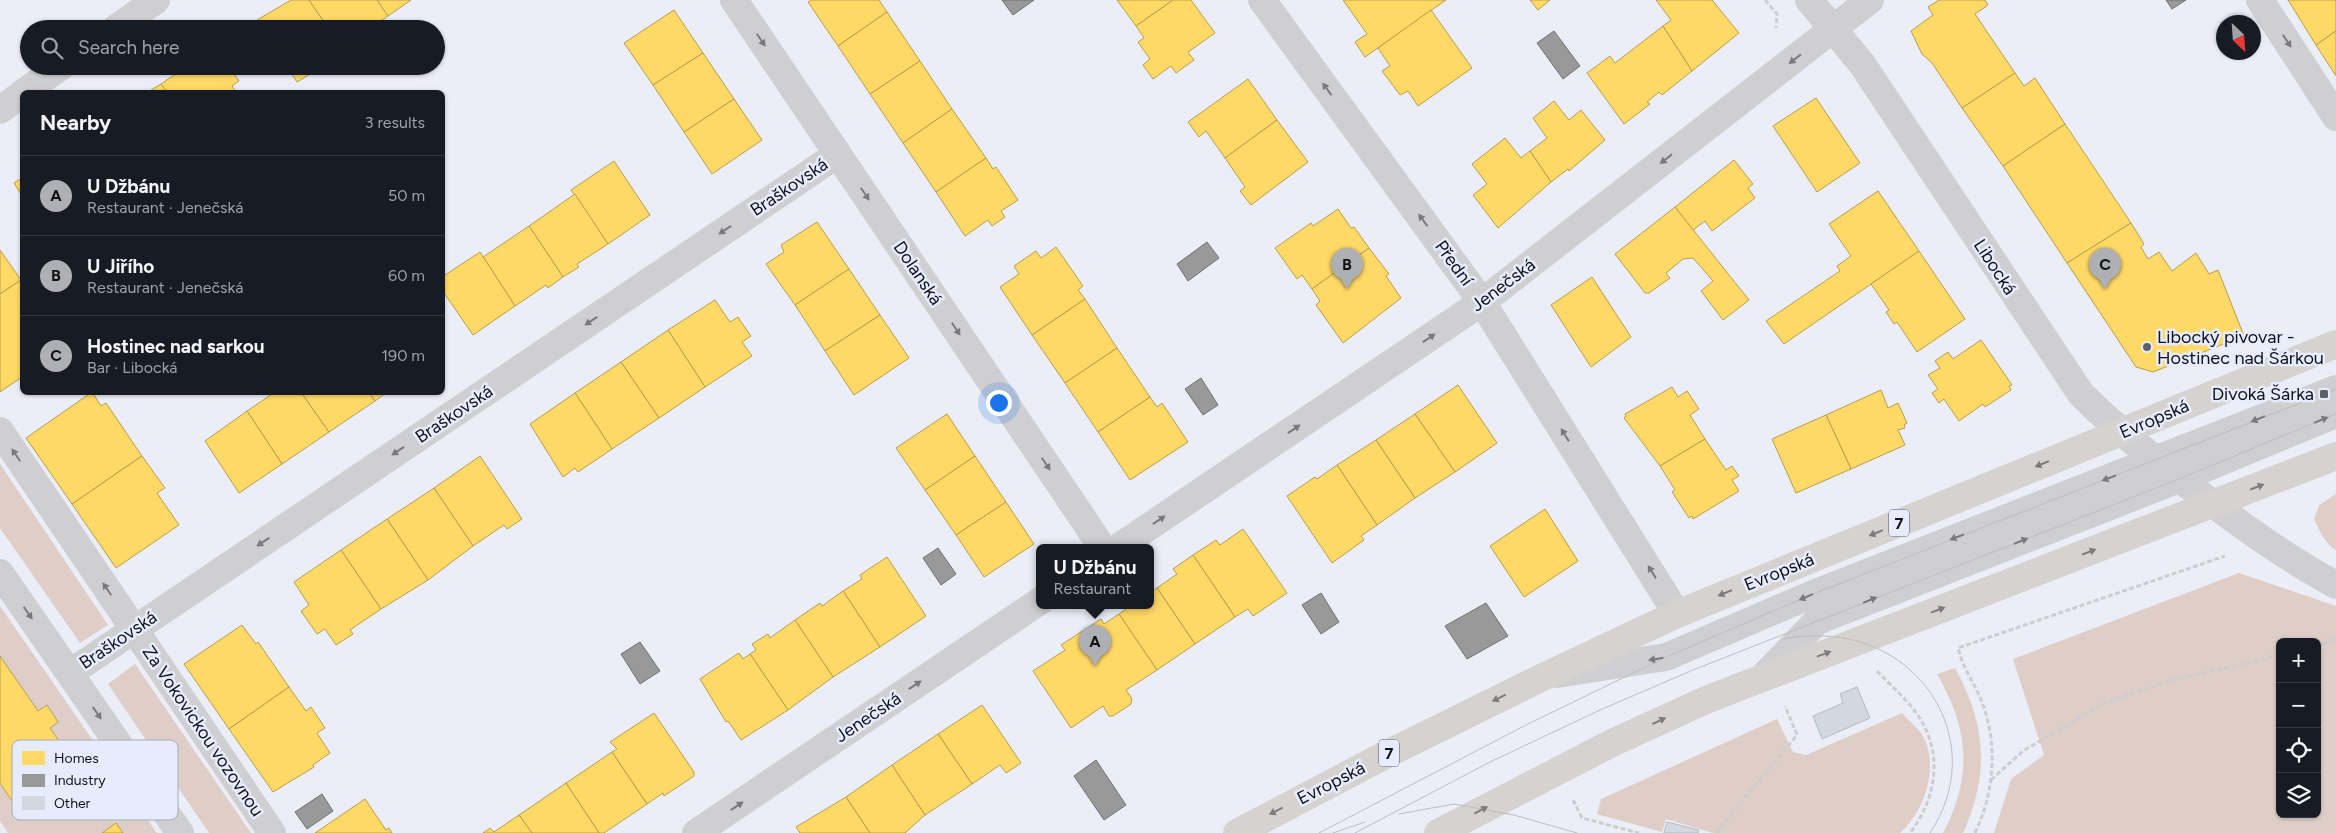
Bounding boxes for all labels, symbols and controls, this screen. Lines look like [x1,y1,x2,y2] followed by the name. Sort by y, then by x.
[2216,15,2261,60] north arrow
[20,20,445,75] search box
[38,34,66,62] icon: search
[756,34,766,47] one-way arrow
[2282,34,2292,48] one-way arrow
[78,36,180,59] text: Search here
[1789,54,1802,65] one-way arrow
[1322,82,1332,95] one-way arrow
[40,110,111,135] text: Nearby
[365,113,425,132] text: 3 results
[746,153,832,221] street label: Braškovská
[1659,154,1673,164] one-way arrow
[87,175,170,198] text: U Džbánu
[50,186,62,205] text: A
[388,186,425,205] text: 50 m
[860,188,870,201] one-way arrow
[87,198,243,217] text: Restaurant · Jenečská
[1417,214,1428,227] one-way arrow
[718,225,732,235] one-way arrow
[1969,235,2021,299] street label: Libocká
[1430,236,1478,291] street label: Přední
[889,237,947,309] street label: Dolanská
[1331,248,1363,289] pin: B
[2089,248,2121,289] pin: C
[1467,254,1539,316] street label: Jenečská
[87,255,154,278] text: U Jiřího
[51,266,61,285] text: B
[388,266,425,285] text: 60 m
[87,278,243,297] text: Restaurant · Jenečská
[584,316,597,326] one-way arrow
[951,323,961,336] one-way arrow
[2157,326,2324,369] place label: Libocký pivovar - Hostinec nad Šárkou
[1422,333,1435,343] one-way arrow
[87,335,264,358] text: Hostinec nad sarkou
[2141,341,2153,353] marker: Libocký pivovar - Hostinec nad Šárkou
[50,346,62,365] text: C
[382,346,425,365] text: 190 m
[87,358,177,377] text: Bar · Libocká
[411,380,497,448] street label: Braškovská
[2212,383,2314,405] place label: Divoká Šárka
[2318,388,2330,400] marker: Divoká Šárka
[986,390,1012,416] your location
[2116,395,2192,443] street label: Evropská
[2250,415,2265,423] one-way arrow
[2314,416,2329,424] one-way arrow
[1287,424,1301,434] one-way arrow
[1561,428,1570,441] one-way arrow
[391,446,405,456] one-way arrow
[11,448,21,461] one-way arrow
[1041,458,1051,471] one-way arrow
[2035,461,2049,469] one-way arrow
[2101,474,2116,482] one-way arrow
[2250,483,2265,491] one-way arrow
[1889,509,1909,536] road number: 7
[1152,515,1166,525] one-way arrow
[1869,529,1883,537] one-way arrow
[1950,534,1964,542] one-way arrow
[2014,536,2029,544] one-way arrow
[257,537,270,547] one-way arrow
[1036,544,1154,609] popup
[2082,547,2096,555] one-way arrow
[1741,548,1817,596] street label: Evropská
[1053,556,1137,579] text: U Džbánu
[1647,566,1656,579] one-way arrow
[1053,579,1131,598] text: Restaurant
[102,582,112,596] one-way arrow
[1718,590,1732,598] one-way arrow
[1799,593,1813,601] one-way arrow
[1863,596,1877,604] one-way arrow
[23,606,33,620] one-way arrow
[75,606,161,674] street label: Braškovská
[1930,606,1945,614] one-way arrow
[1079,625,1111,666] pin: A
[2276,638,2321,818] map controls
[2276,638,2321,683] button: +
[138,641,268,821] street label: Za Vokovickou vozovnou
[1817,650,1832,658] one-way arrow
[1648,655,1664,663] one-way arrow
[908,680,922,690] one-way arrow
[2276,683,2321,728] button: −
[831,687,905,747] street label: Jenečská
[1492,694,1506,702] one-way arrow
[92,707,102,720] one-way arrow
[1652,717,1666,725] one-way arrow
[2276,728,2321,773] button: locate
[12,740,178,820] legend
[1379,740,1399,766] road number: 7
[54,750,99,767] text: Homes
[1293,757,1369,809] street label: Evropská
[54,772,106,789] text: Industry
[2276,773,2321,818] button: layers
[54,795,91,812] text: Other
[730,801,744,811] one-way arrow
[1474,806,1488,814] one-way arrow
[1269,807,1283,815] one-way arrow

